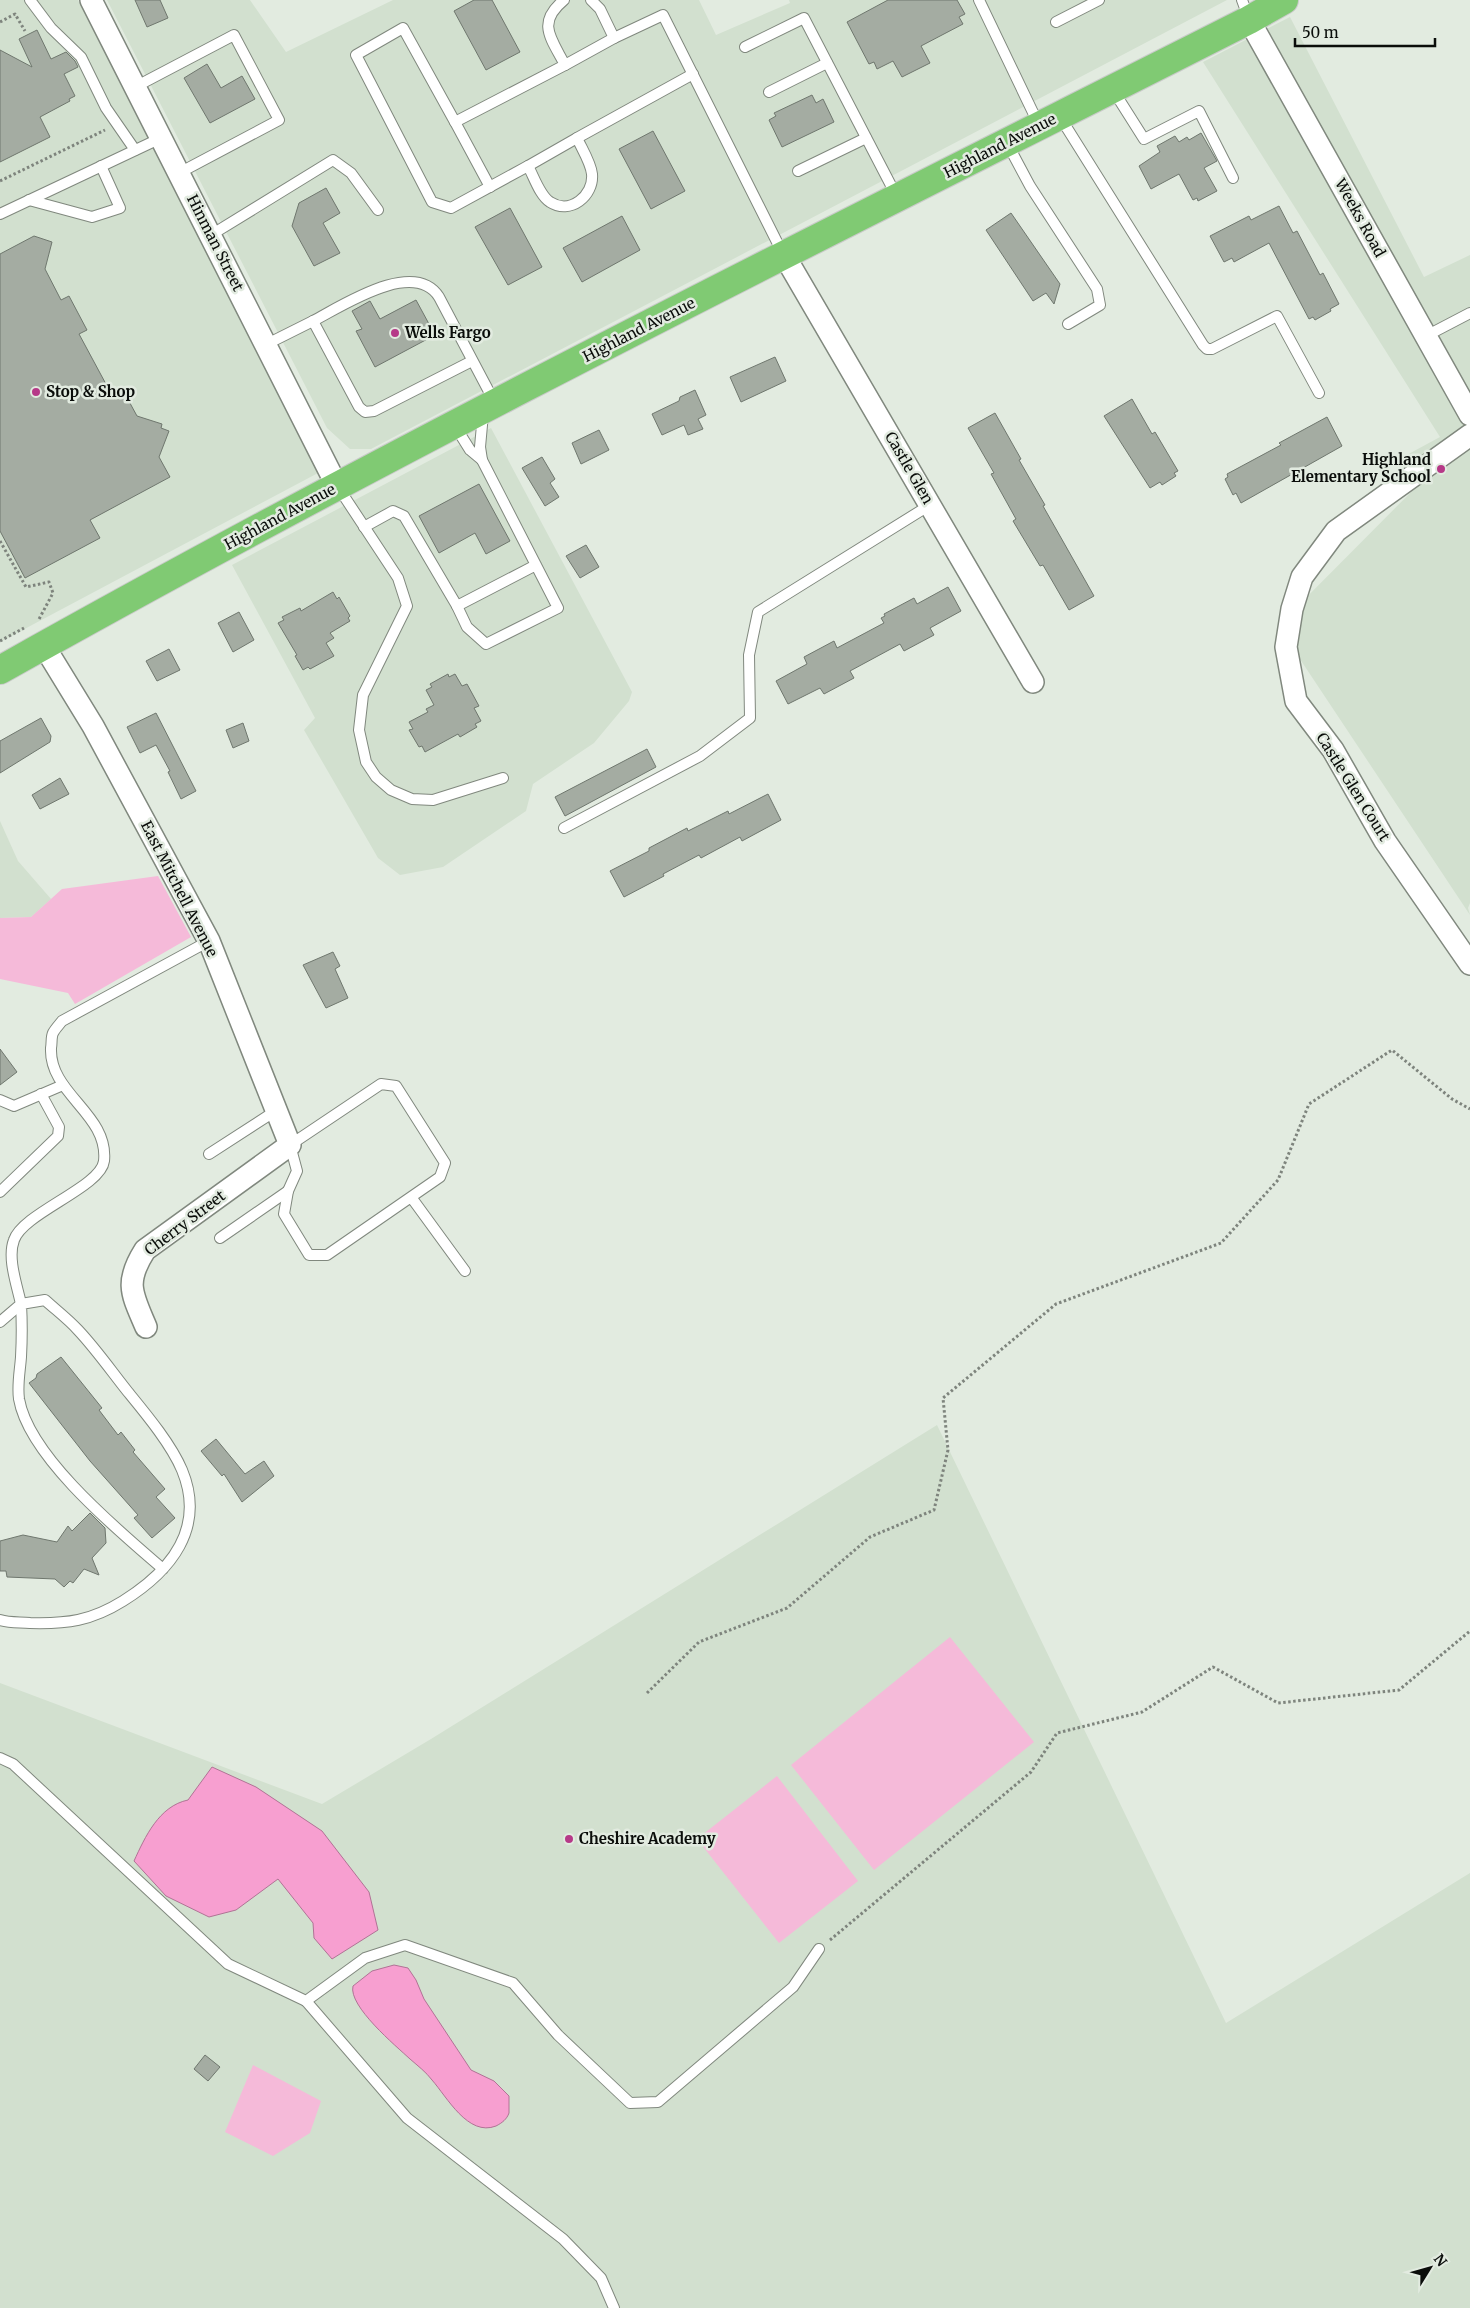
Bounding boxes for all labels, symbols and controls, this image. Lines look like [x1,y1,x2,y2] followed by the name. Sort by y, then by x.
[1295,15,1435,47] scale bar
[1302,23,1339,42] text: 50 m
[941,109,1059,182] street label: Highland Avenue
[1331,174,1390,260] street label: Weeks Road
[183,191,248,294] street label: Hinman Street
[580,293,698,366] street label: Highland Avenue
[404,323,491,342] place label: Wells Fargo
[389,327,401,339] marker: Wells Fargo
[46,382,135,401] place label: Stop & Shop
[30,386,42,398] marker: Stop & Shop
[881,428,938,507] street label: Castle Glen
[1291,450,1431,486] place label: Highland Elementary School
[1435,463,1447,475] marker: Highland Elementary School
[221,479,339,554] street label: Highland Avenue
[1312,729,1394,845] street label: Castle Glen Court
[137,817,222,960] street label: East Mitchell Avenue
[140,1186,229,1259] street label: Cherry Street
[579,1829,716,1848] place label: Cheshire Academy
[563,1833,575,1845] marker: Cheshire Academy
[1405,2243,1455,2293] north arrow
[1430,2250,1451,2270] text: N

